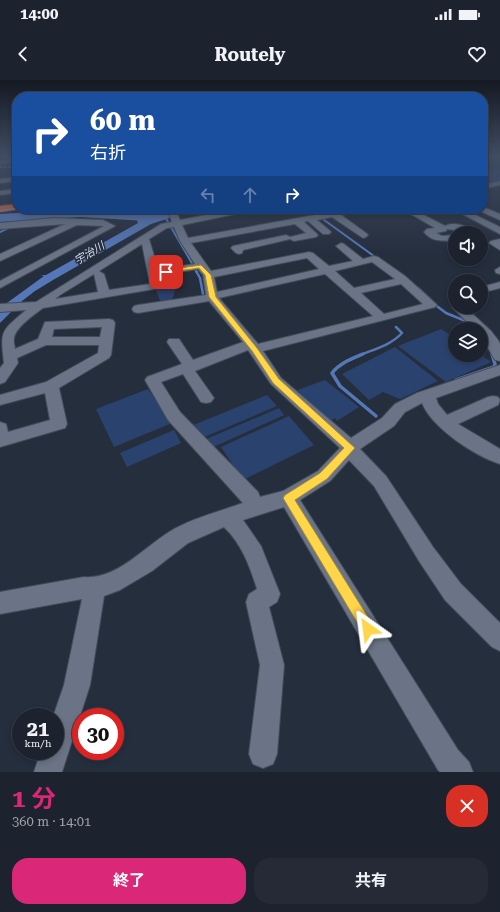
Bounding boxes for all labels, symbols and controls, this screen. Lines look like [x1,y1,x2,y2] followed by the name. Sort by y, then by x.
[20,5,58,23] text: 14:00
[12,43,34,65] icon: back
[466,43,488,65] icon: heart
[215,44,285,65] text: Routely
[90,104,155,137] text: 60 m
[24,108,76,160] icon: right
[90,142,126,163] text: 右折
[197,184,219,206] icon: left
[239,184,261,206] icon: ahead
[281,184,303,206] icon: right
[448,226,488,362] map controls
[448,226,488,266] button: sound
[72,239,108,267] water label: 宇治川
[149,255,183,289] pin
[155,261,177,283] icon: arrive
[448,274,488,314] button: search
[448,322,488,362] button: layers
[347,608,389,650] position arrow
[72,708,124,760] speed limit sign: 30
[27,717,49,741] text: 21
[25,738,51,749] text: km/h
[12,785,56,813] text: 1 分
[446,785,488,827] button: close
[12,814,91,829] text: 360 m · 14:01
[12,858,246,904] button: 終了
[254,858,488,904] button: 共有

